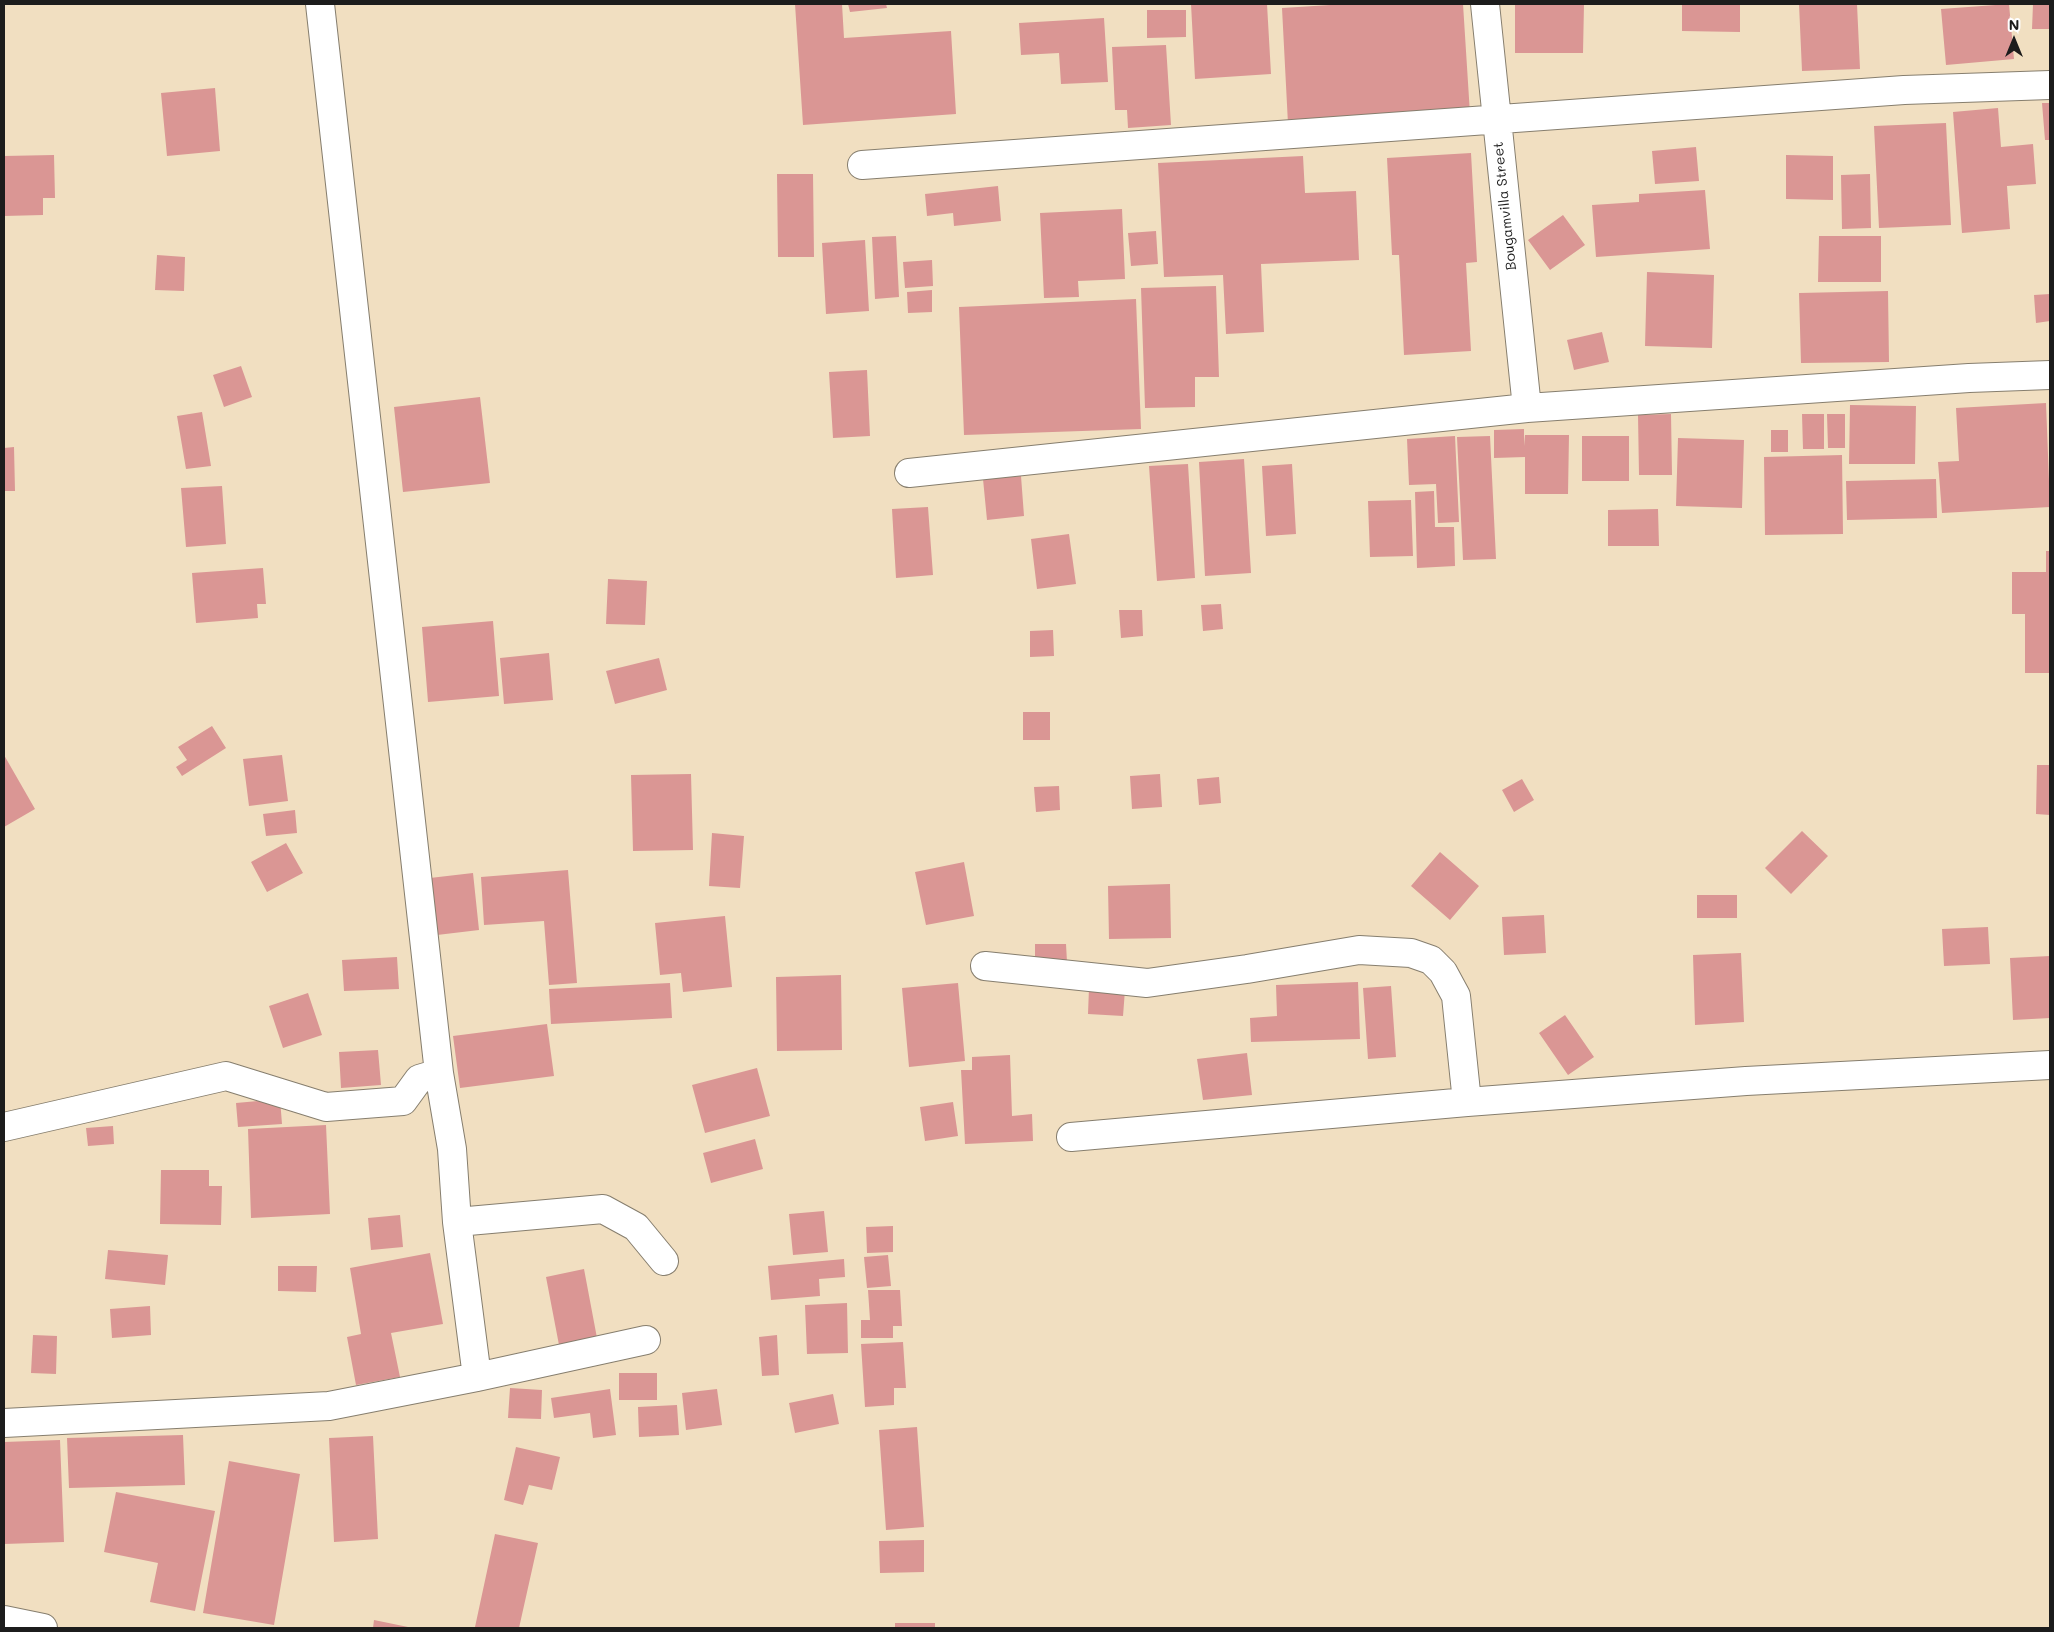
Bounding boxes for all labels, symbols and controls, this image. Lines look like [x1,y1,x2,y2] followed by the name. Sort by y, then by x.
[1989,15,2039,65] north arrow
[2009,15,2019,34] text: N
[1490,141,1520,271] street label: Bougamvilla Street

